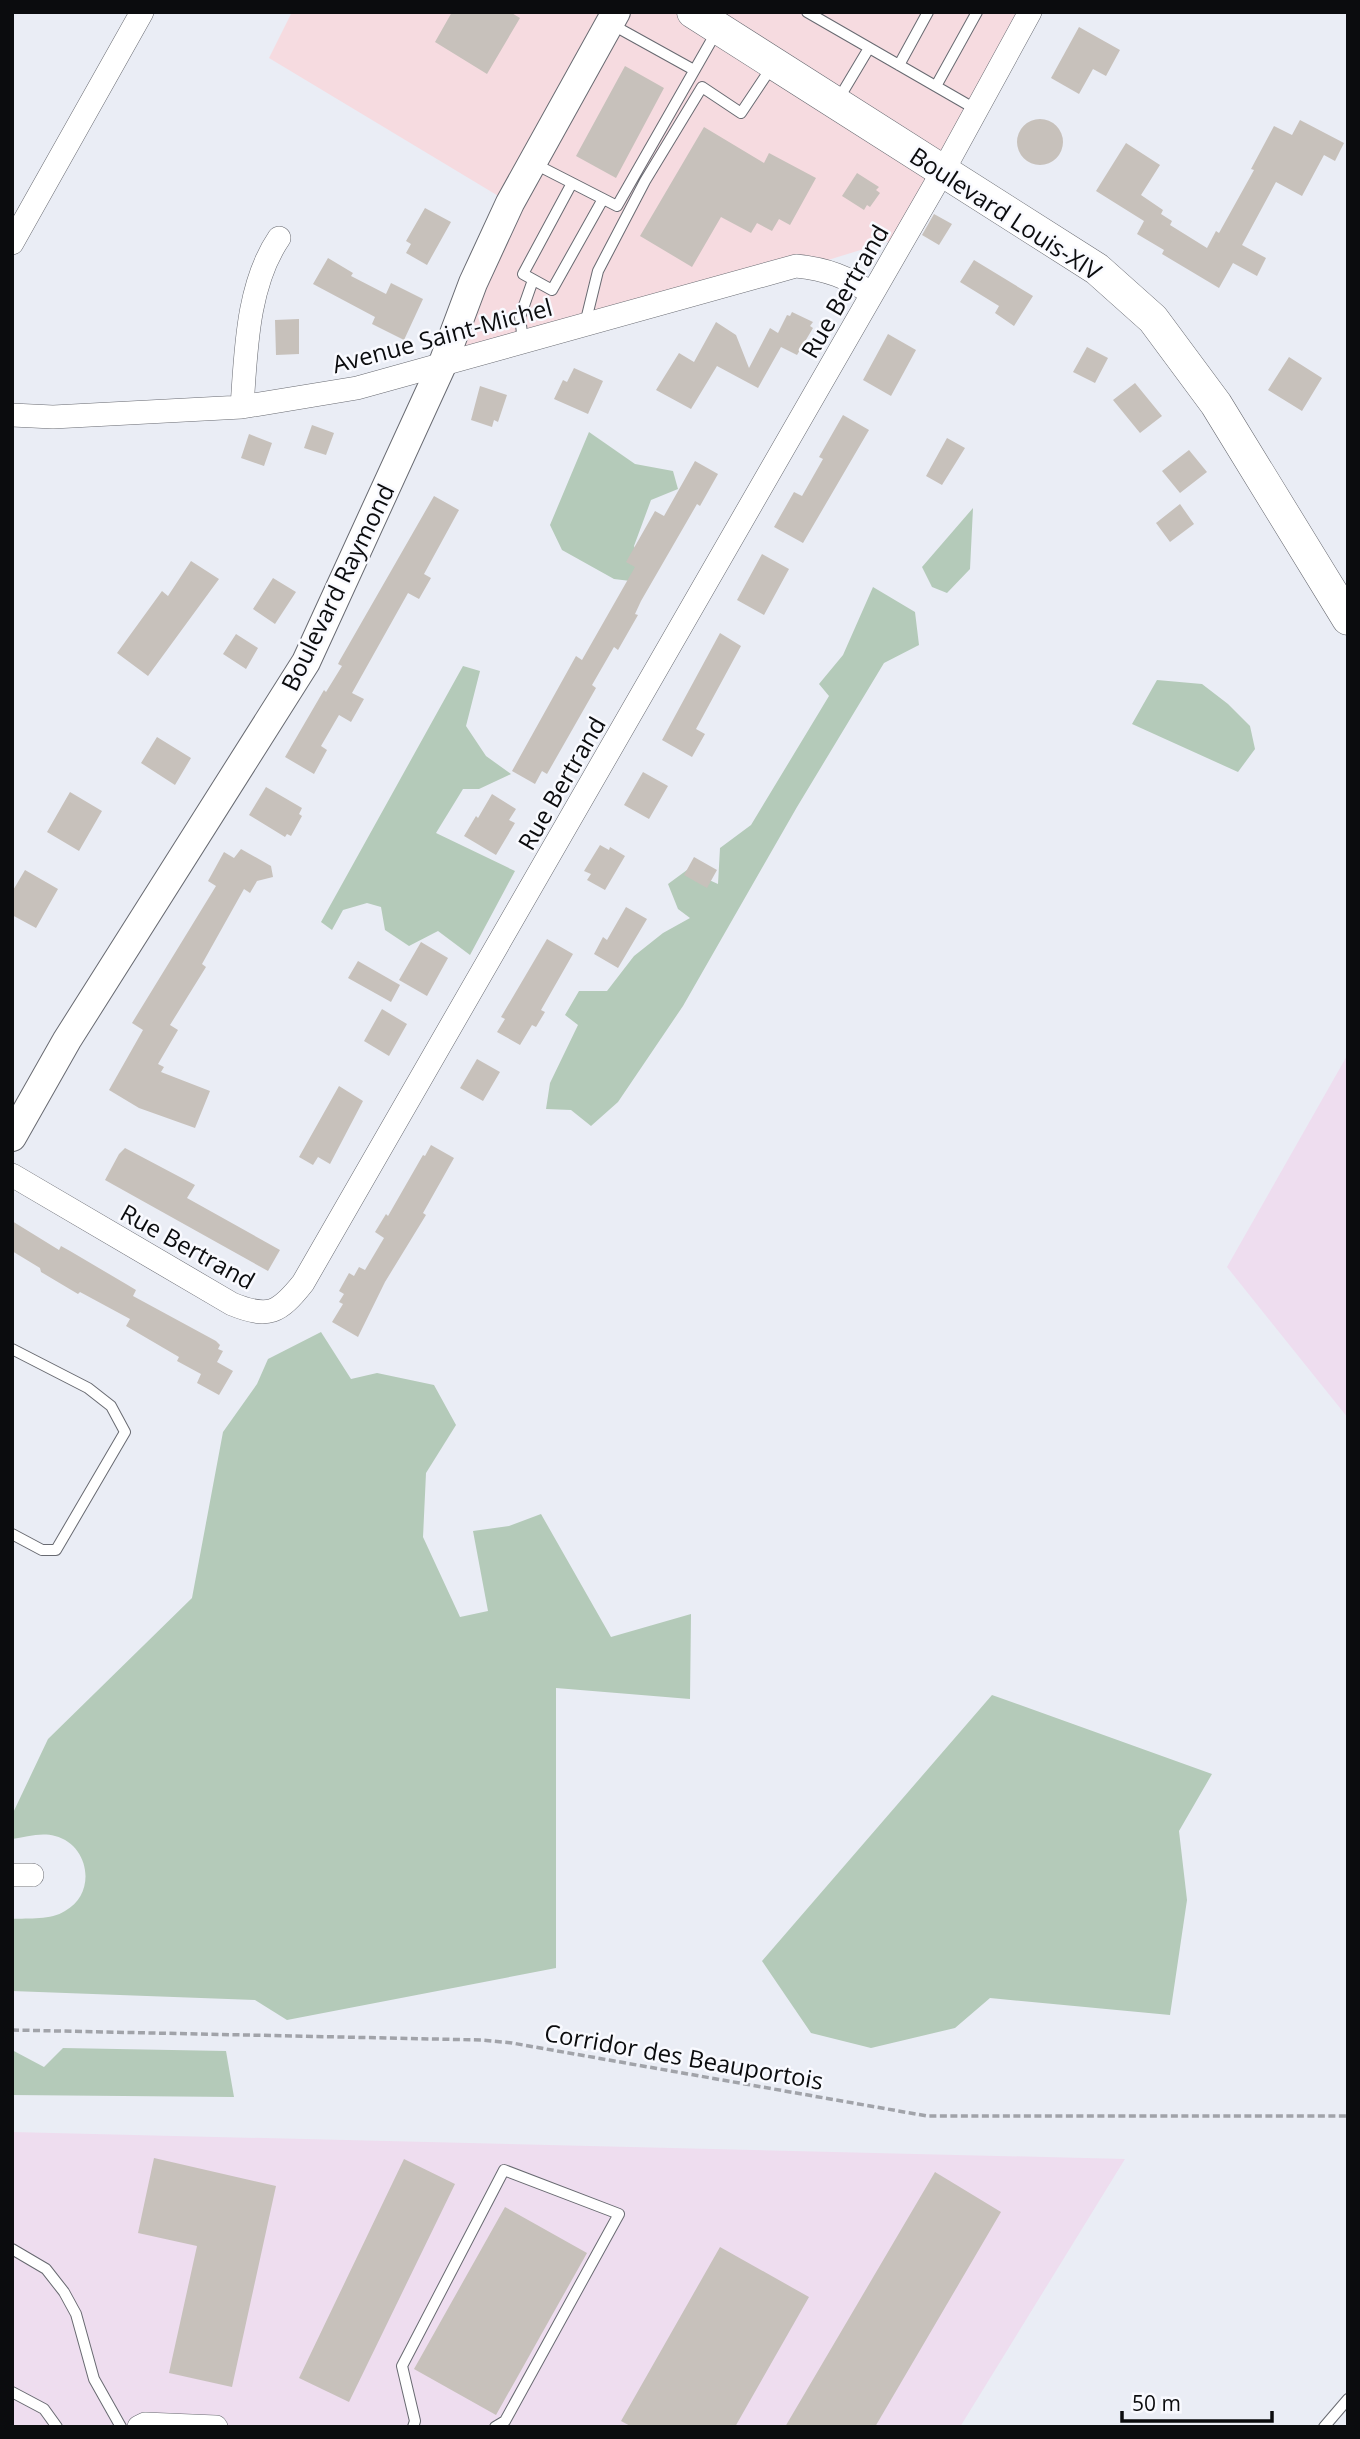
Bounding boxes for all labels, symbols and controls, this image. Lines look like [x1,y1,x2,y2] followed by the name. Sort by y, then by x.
[904,139,1109,288] street label: Boulevard Louis-XIV
[792,218,896,364] street label: Rue Bertrand
[328,290,556,380] street label: Avenue Saint-Michel
[273,478,401,696] street label: Boulevard Raymond
[509,710,613,856] street label: Rue Bertrand
[115,1195,261,1297] street label: Rue Bertrand
[542,2015,826,2097] street label: Corridor des Beauportois
[1122,2380,1272,2424] scale bar
[1132,2389,1181,2417] text: 50 m

